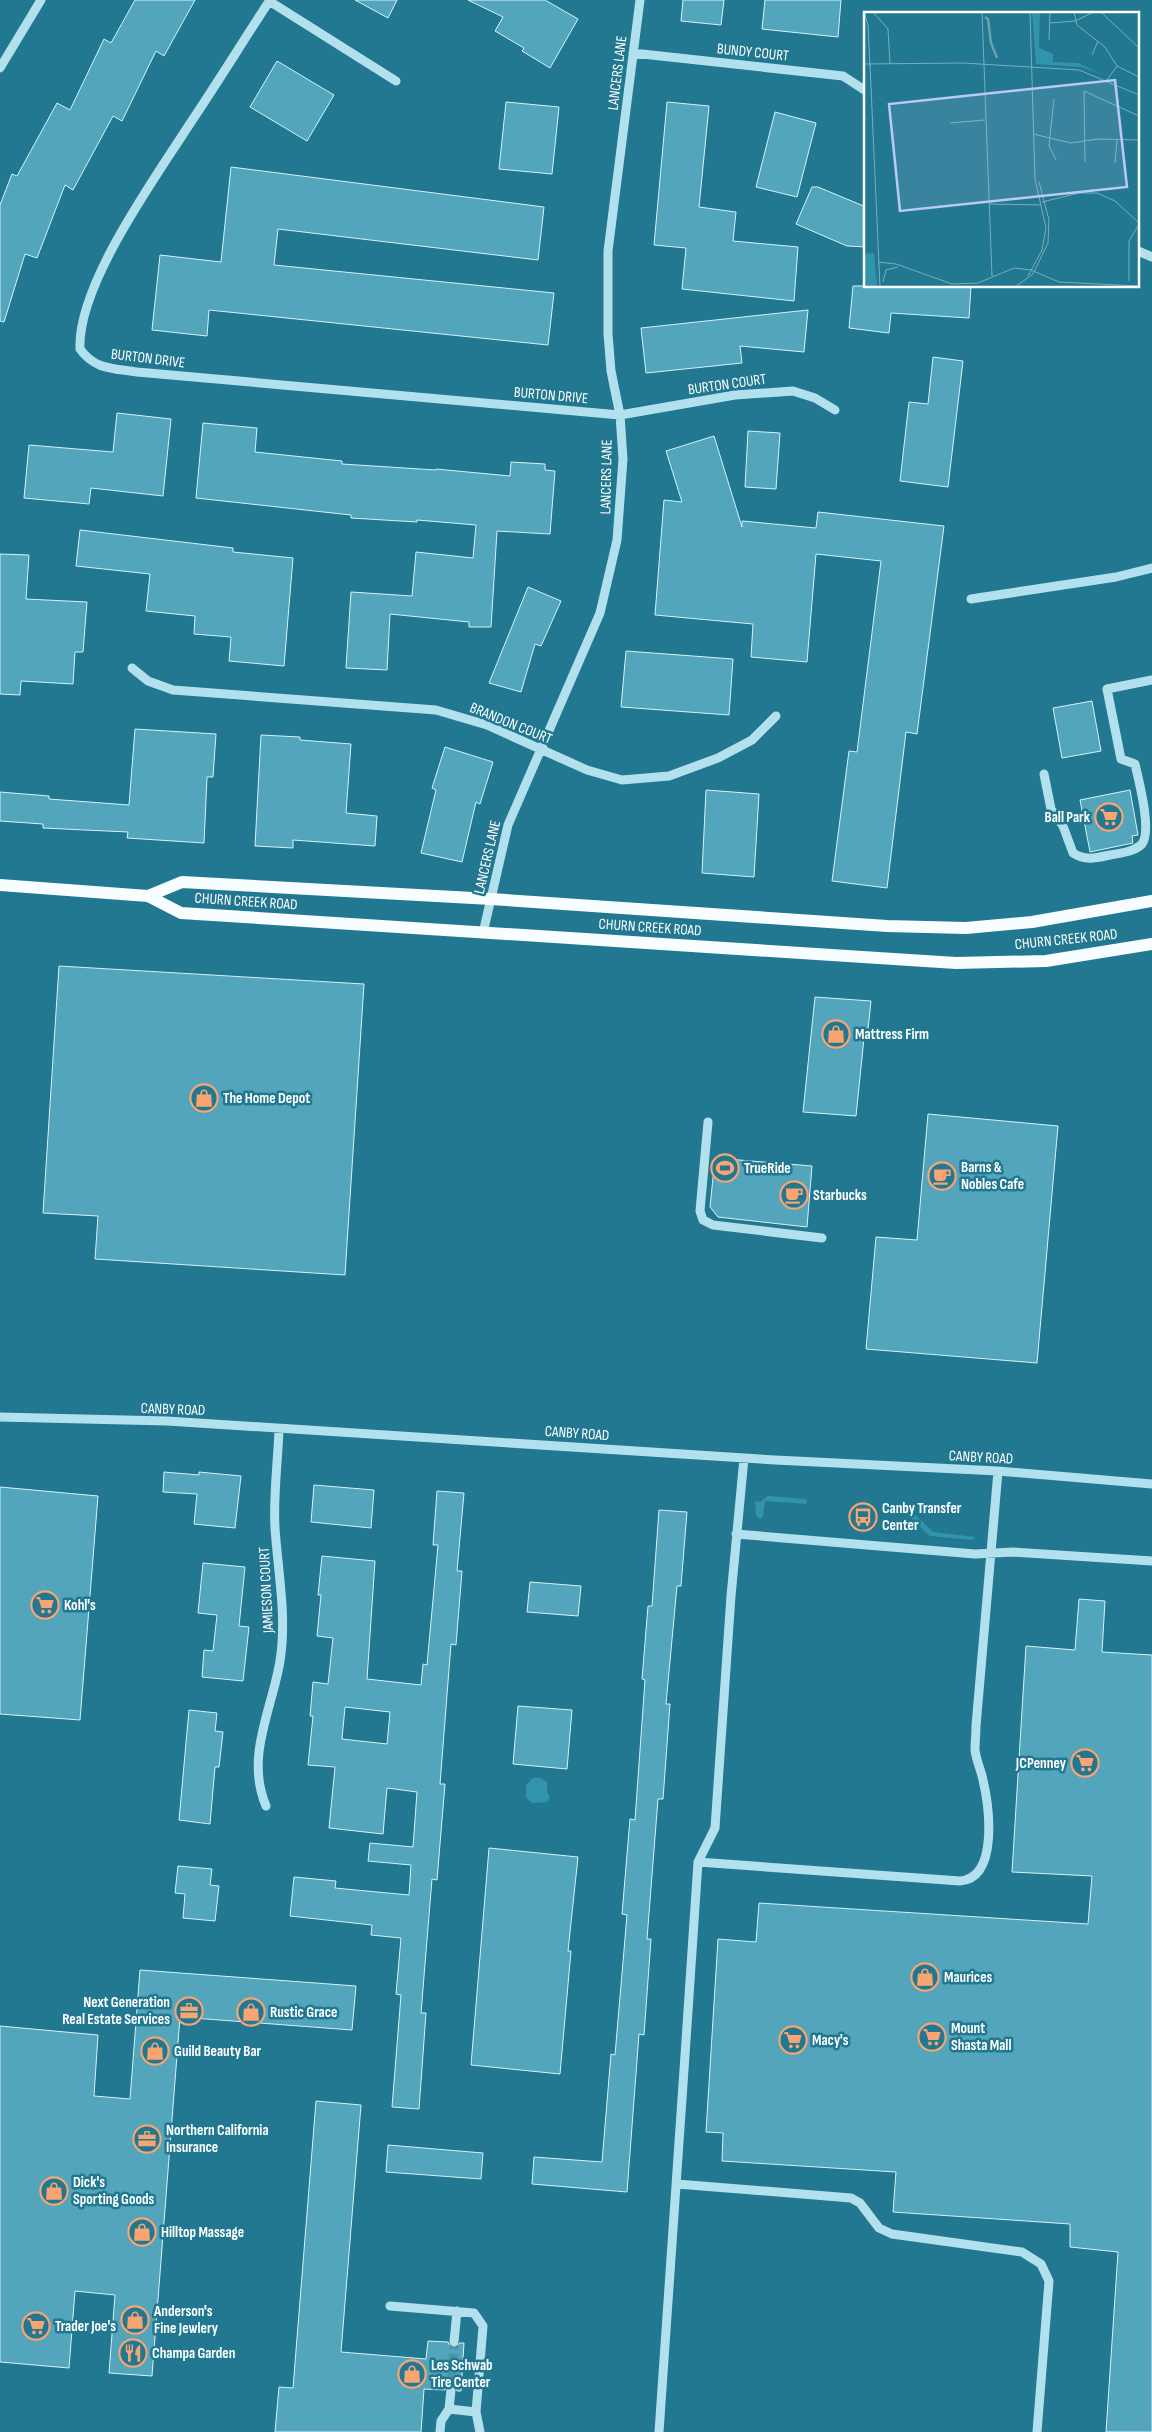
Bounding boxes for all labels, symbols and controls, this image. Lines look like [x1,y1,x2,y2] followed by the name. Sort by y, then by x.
[864,12,1140,288] inset map
[604,35,631,111] street label: LANCERS LANE
[716,39,790,66] street label: BUNDY COURT
[110,345,186,372] street label: BURTON DRIVE
[687,370,767,399] street label: BURTON COURT
[513,383,589,408] street label: BURTON DRIVE
[596,439,617,515] street label: LANCERS LANE
[467,698,555,749] street label: BRANDON COURT
[1094,802,1124,832] supermarket icon: Ball Park
[1045,808,1091,827] place label: Ball Park
[470,818,505,896] street label: LANCERS LANE
[194,888,298,915] street label: CHURN CREEK ROAD
[598,914,702,941] street label: CHURN CREEK ROAD
[1014,925,1118,954] street label: CHURN CREEK ROAD
[821,1019,851,1049] shop icon: Mattress Firm
[855,1025,929,1044] place label: Mattress Firm
[189,1083,219,1113] shop icon: The Home Depot
[223,1089,310,1108] place label: The Home Depot
[710,1153,740,1183] sports icon: TrueRide
[961,1158,1024,1194] place label: Barns & Nobles Cafe
[744,1159,791,1178] place label: TrueRide
[927,1161,957,1191] cafe icon: Barns & Nobles Cafe
[779,1180,809,1210] cafe icon: Starbucks
[813,1186,867,1205] place label: Starbucks
[140,1399,206,1420] street label: CANBY ROAD
[544,1422,610,1445] street label: CANBY ROAD
[948,1446,1014,1469] street label: CANBY ROAD
[882,1499,962,1535] place label: Canby Transfer Center
[848,1502,878,1532] bus stop icon: Canby Transfer Center
[255,1546,278,1635] street label: JAMIESON COURT
[30,1590,60,1620] supermarket icon: Kohl's
[64,1596,96,1615] place label: Kohl's
[1070,1748,1100,1778] supermarket icon: JCPenney
[1015,1754,1067,1773] place label: JCPenney
[910,1962,940,1992] shop icon: Maurices
[944,1968,993,1987] place label: Maurices
[62,1993,170,2029] place label: Next Generation Real Estate Services
[174,1996,204,2026] office icon: Next Generation Real Estate Services
[236,1997,266,2027] shop icon: Rustic Grace
[270,2003,337,2022] place label: Rustic Grace
[951,2019,1011,2055] place label: Mount Shasta Mall
[917,2022,947,2052] supermarket icon: Mount Shasta Mall
[778,2025,808,2055] supermarket icon: Macy's
[812,2031,849,2050] place label: Macy's
[140,2036,170,2066] shop icon: Guild Beauty Bar
[174,2042,262,2061] place label: Guild Beauty Bar
[166,2121,269,2157] place label: Northern California Insurance
[132,2124,162,2154] office icon: Northern California Insurance
[73,2173,155,2209] place label: Dick's Sporting Goods
[39,2176,69,2206] shop icon: Dick's Sporting Goods
[127,2217,157,2247] shop icon: Hilltop Massage
[161,2223,244,2242] place label: Hilltop Massage
[153,2302,219,2338] place label: Anderson's Fine Jewlery
[120,2305,150,2335] shop icon: Anderson's Fine Jewlery
[21,2311,51,2341] supermarket icon: Trader Joe's
[55,2317,116,2336] place label: Trader Joe's
[118,2338,148,2368] restaurant icon: Champa Garden
[152,2344,235,2363] place label: Champa Garden
[431,2356,493,2392] place label: Les Schwab Tire Center
[397,2359,427,2389] shop icon: Les Schwab Tire Center

